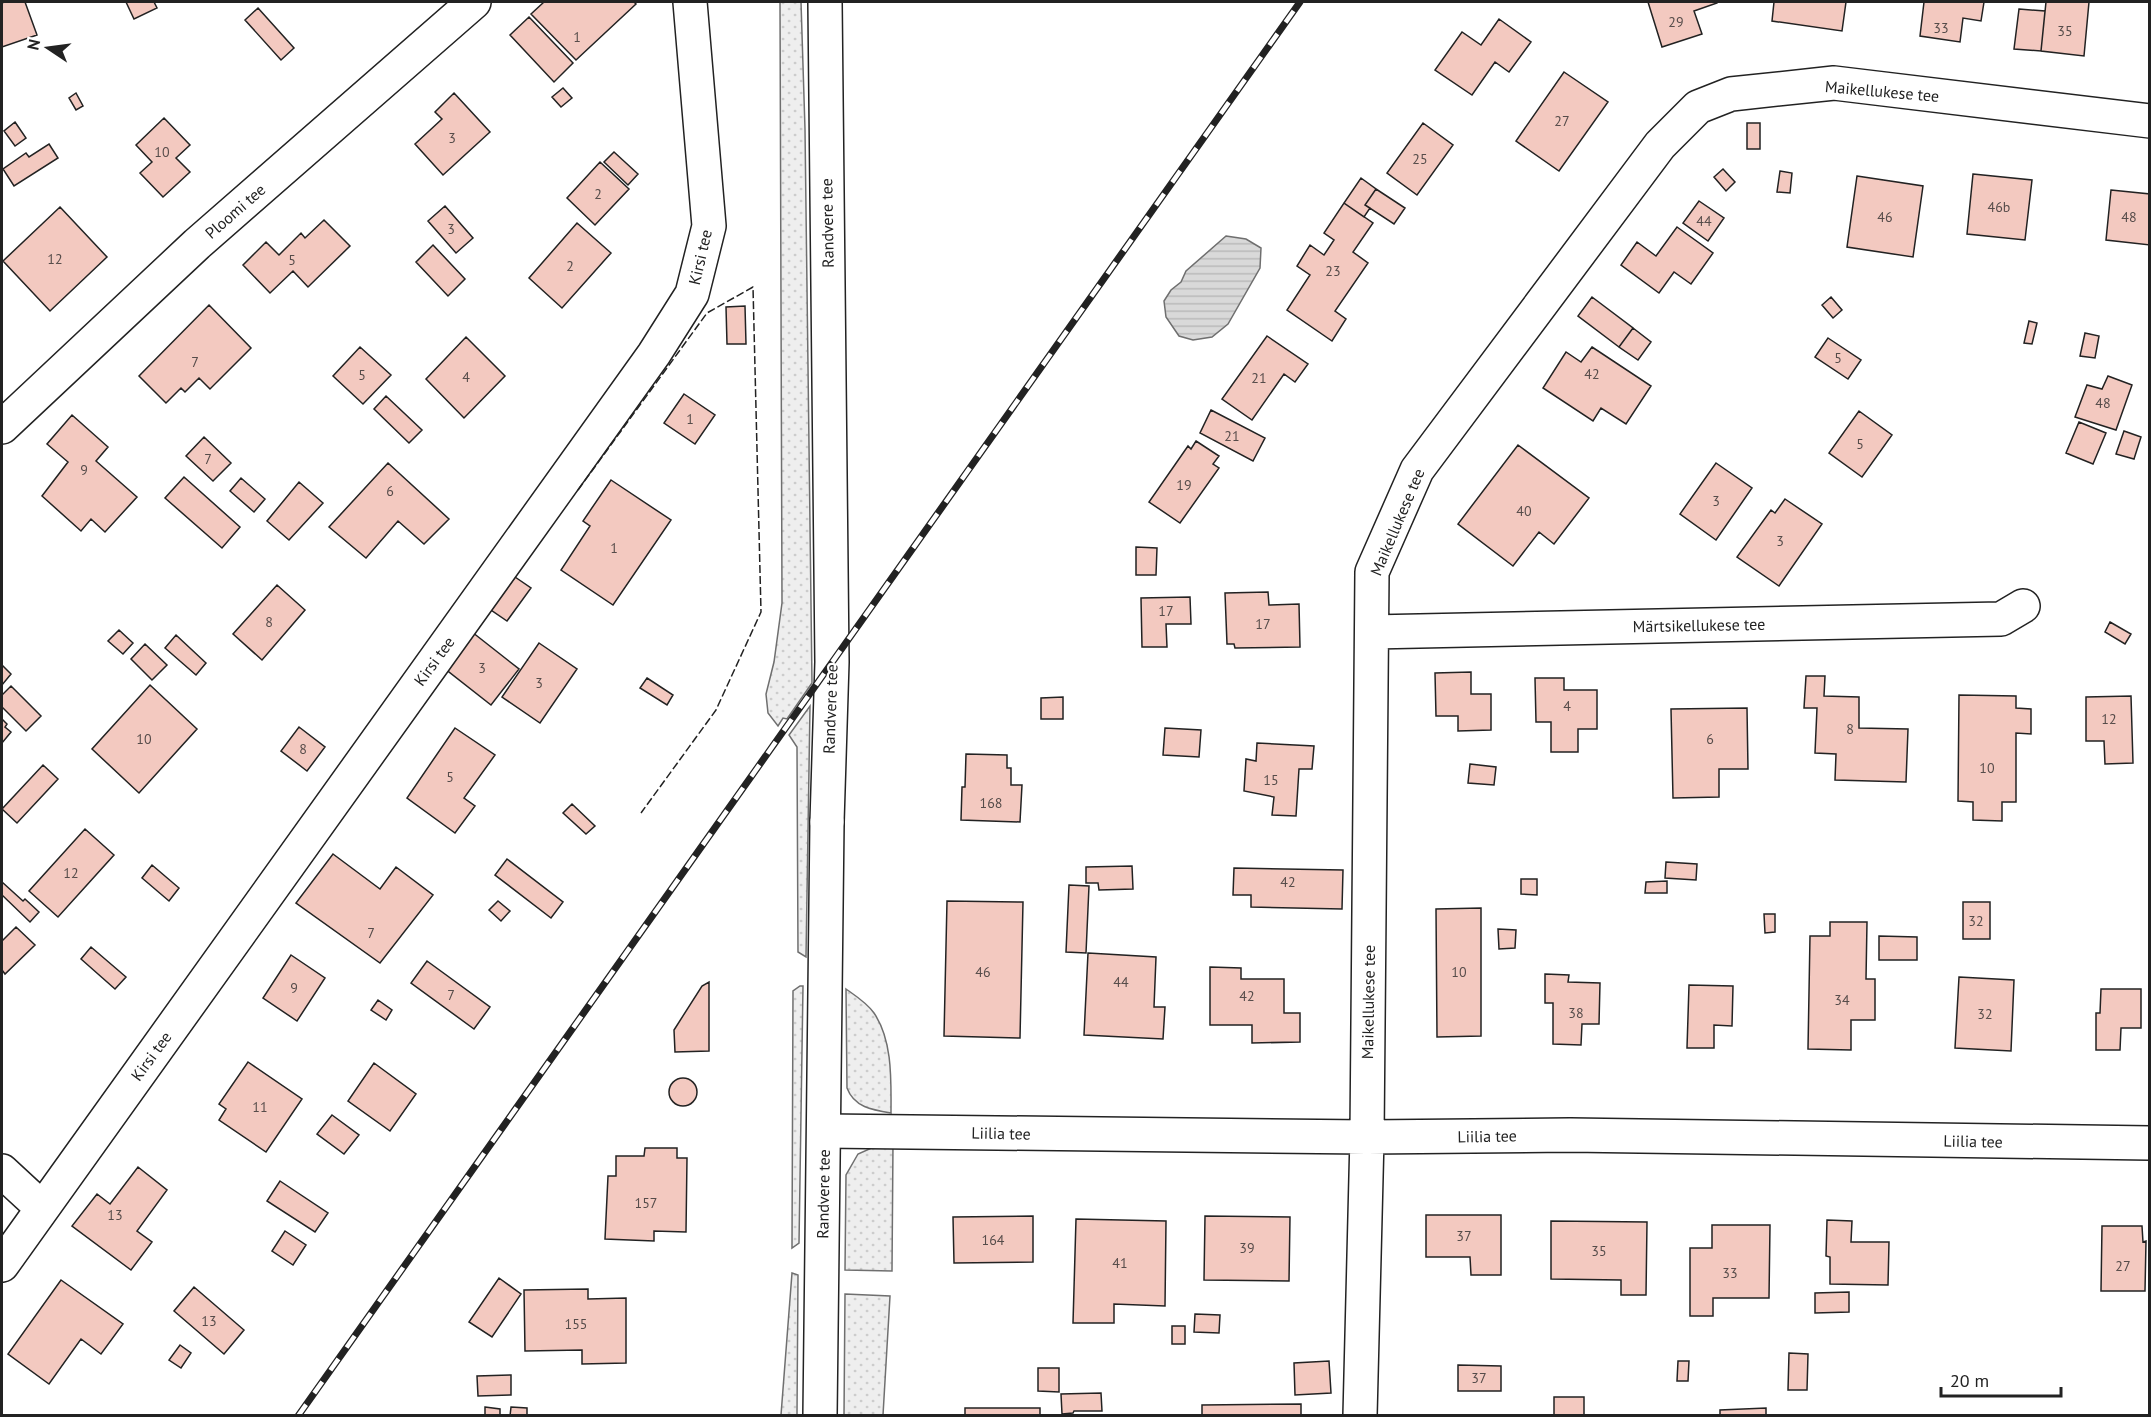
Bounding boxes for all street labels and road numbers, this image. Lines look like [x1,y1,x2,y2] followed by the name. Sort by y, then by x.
[1824,76,1940,106] street label: Maikellukese tee
[816,178,838,268] street label: Randvere tee
[201,179,269,243] street label: Ploomi tee
[684,227,716,287] street label: Kirsi tee
[1365,465,1429,579] street label: Maikellukese tee
[1633,614,1765,636] street label: Märtsikellukese tee
[409,632,459,690] street label: Kirsi tee
[818,664,842,754] street label: Randvere tee
[1357,945,1379,1059] street label: Maikellukese tee
[126,1027,176,1085] street label: Kirsi tee
[971,1122,1031,1144] street label: Liilia tee
[1457,1125,1517,1147] street label: Liilia tee
[1943,1130,2003,1152] street label: Liilia tee
[812,1149,834,1239] street label: Randvere tee

